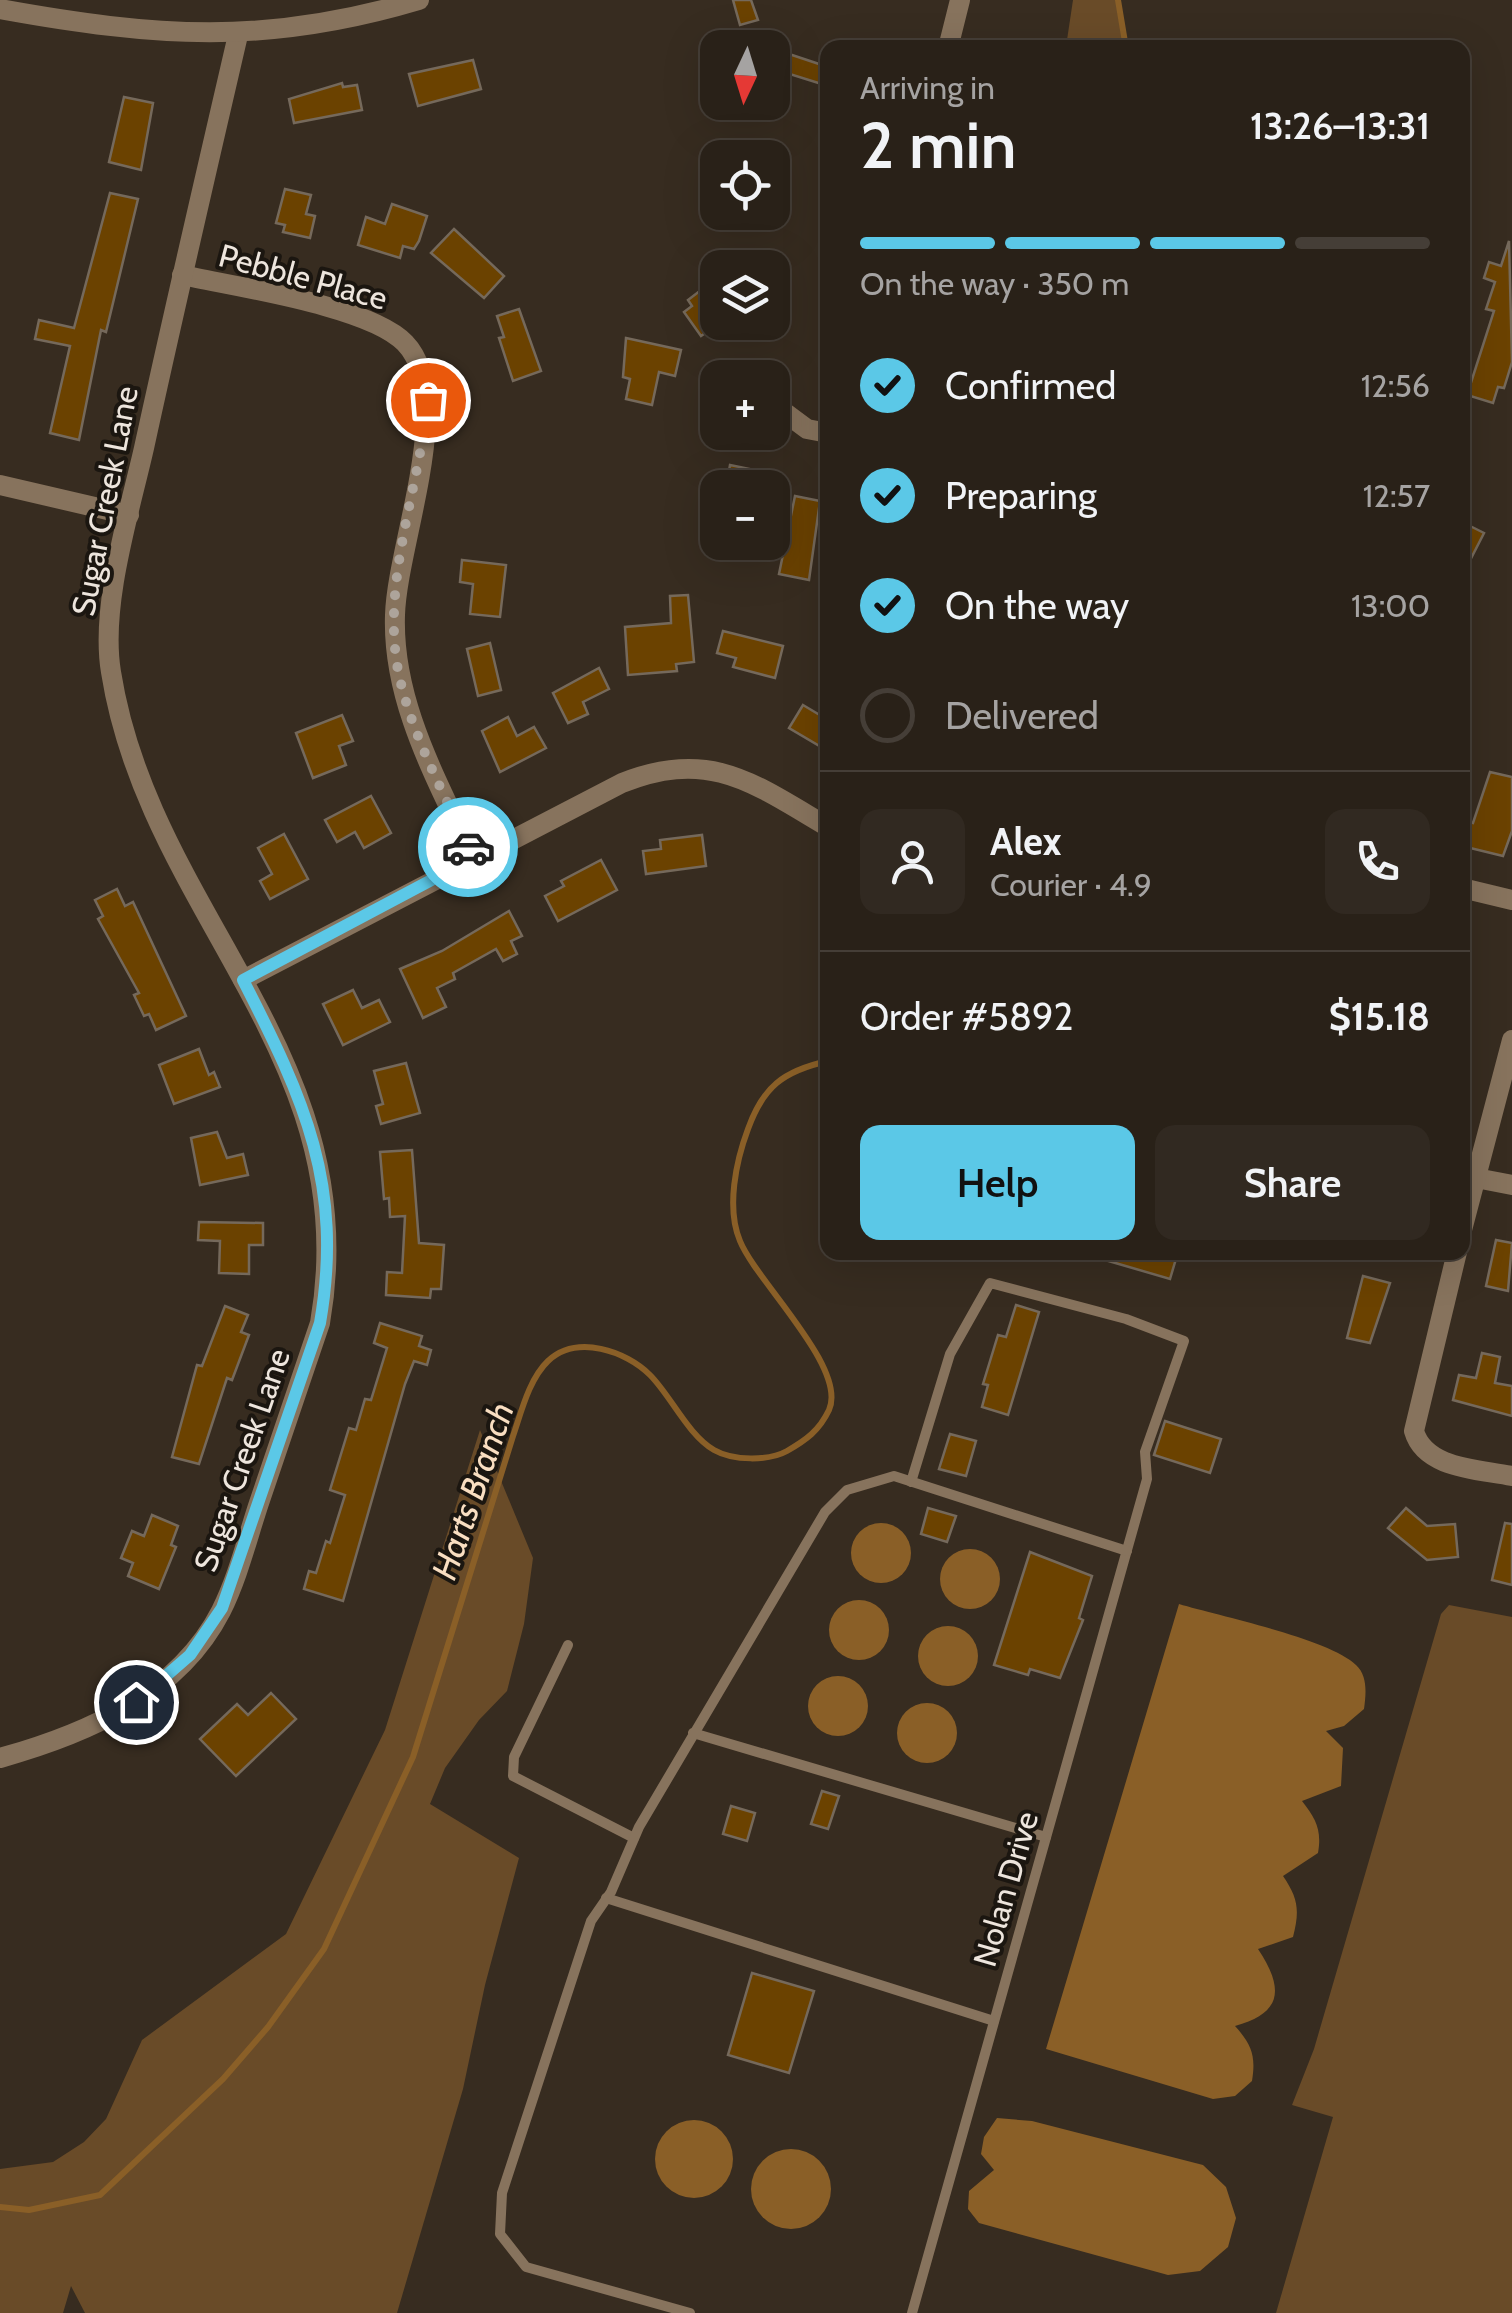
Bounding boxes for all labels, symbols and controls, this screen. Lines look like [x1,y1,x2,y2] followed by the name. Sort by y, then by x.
[700,30,790,120] north arrow
[700,30,790,560] map controls
[860,68,995,107] text: Arriving in
[1250,102,1430,149] text: 13:26–13:31
[860,105,1017,184] text: 2 min
[700,140,790,230] button: locate
[215,235,391,318] street label: Pebble Place
[700,250,790,340] button: layers
[860,264,1129,303] text: On the way · 350 m
[386,358,471,443] pin
[860,358,915,413] icon: check
[700,360,790,450] button: +
[945,362,1116,409] text: Confirmed
[1361,366,1430,405] text: 12:56
[401,373,456,428] icon: bag
[63,383,146,619] street label: Sugar Creek Lane
[860,468,915,523] icon: check
[700,470,790,560] button: −
[945,472,1097,519] text: Preparing
[1363,476,1430,515] text: 12:57
[860,578,915,633] icon: check
[945,582,1129,629] text: On the way
[1351,586,1430,625] text: 13:00
[945,692,1099,739] text: Delivered
[418,797,518,897] courier
[860,809,965,914] button: person
[1325,809,1430,914] button: phone
[990,818,1061,865] text: Alex
[441,820,496,875] icon: car
[990,865,1152,904] text: Courier · 4.9
[860,993,1073,1040] text: Order #5892
[1329,993,1430,1040] text: $15.18
[860,1125,1135,1240] button: Help
[1155,1125,1430,1240] button: Share
[185,1343,298,1576] street label: Sugar Creek Lane
[422,1397,523,1585] water label: Harts Branch
[94,1660,179,1745] pin
[109,1675,164,1730] icon: home
[965,1807,1046,1971] street label: Nolan Drive

